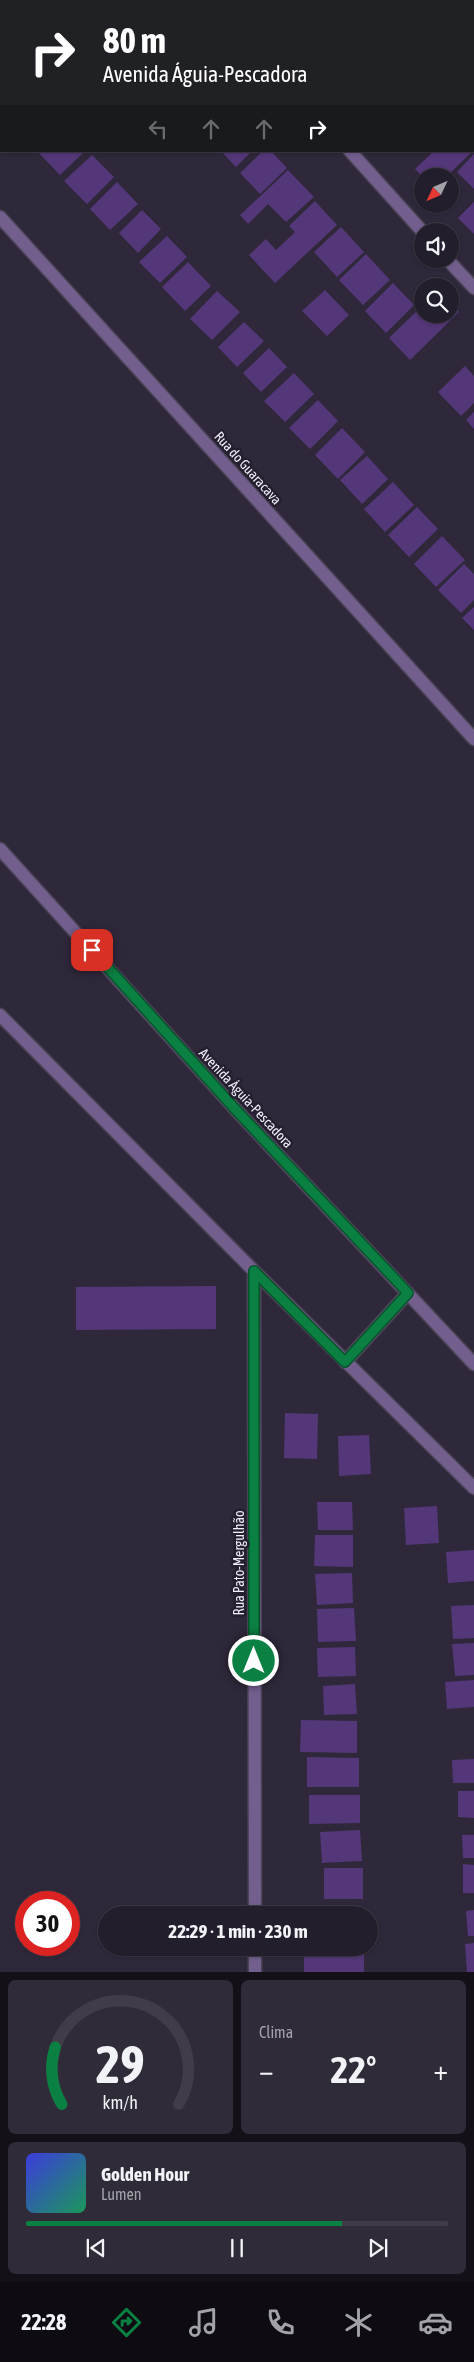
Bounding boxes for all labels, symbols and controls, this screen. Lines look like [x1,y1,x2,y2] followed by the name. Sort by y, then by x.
[20,20,85,85] icon: right
[103,20,166,60] text: 80 m
[103,61,307,87] text: Avenida Águia-Pescadora
[144,115,172,143] icon: left
[197,115,225,143] icon: ahead
[250,115,278,143] icon: ahead
[303,115,331,143] icon: right
[414,168,459,212] north arrow
[414,168,459,323] map controls
[414,223,459,268] button: sound
[414,278,459,323] button: search
[211,428,285,508] street label: Rua do Guaracava
[71,929,113,971] pin
[78,936,106,964] icon: arrive
[196,1045,296,1151] street label: Avenida Águia-Pescadora
[231,1510,247,1616] street label: Rua Pato-Mergulhão
[227,1634,279,1686] position arrow
[15,1891,80,1956] speed limit sign: 30
[168,1920,308,1942] text: 22:29 · 1 min · 230 m
[259,2023,293,2041] text: Clima
[96,2034,145,2094] text: 29
[330,2048,377,2091] text: 22°
[259,2054,274,2086] text: −
[433,2054,448,2086] text: +
[103,2092,138,2113] text: km/h
[101,2163,189,2185] text: Golden Hour
[101,2185,141,2203] text: Lumen
[82,2234,110,2262] icon: previous
[223,2234,251,2262] icon: pause
[364,2234,392,2262] icon: next
[109,2305,144,2340] icon: directions
[186,2305,221,2340] icon: music
[263,2305,298,2340] icon: phone
[341,2305,376,2340] icon: climate
[418,2305,453,2340] icon: car
[21,2309,66,2335] text: 22:28

